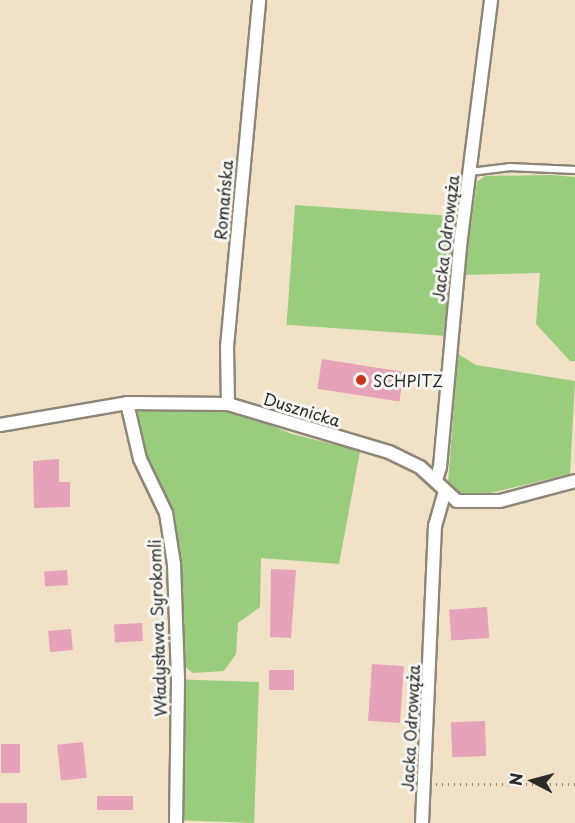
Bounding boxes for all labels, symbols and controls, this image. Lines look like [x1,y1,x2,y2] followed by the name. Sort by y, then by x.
[210,159,236,241] street label: Romańska
[428,173,462,303] street label: Jacka Odrowąża
[373,370,443,390] place label: SCHPITZ
[354,373,368,387] marker: SCHPITZ
[261,388,343,430] street label: Dusznicka
[144,539,170,717] street label: Władysława Syrokomli
[397,663,423,793] street label: Jacka Odrowąża
[503,751,563,811] north arrow
[503,772,528,787] text: N

